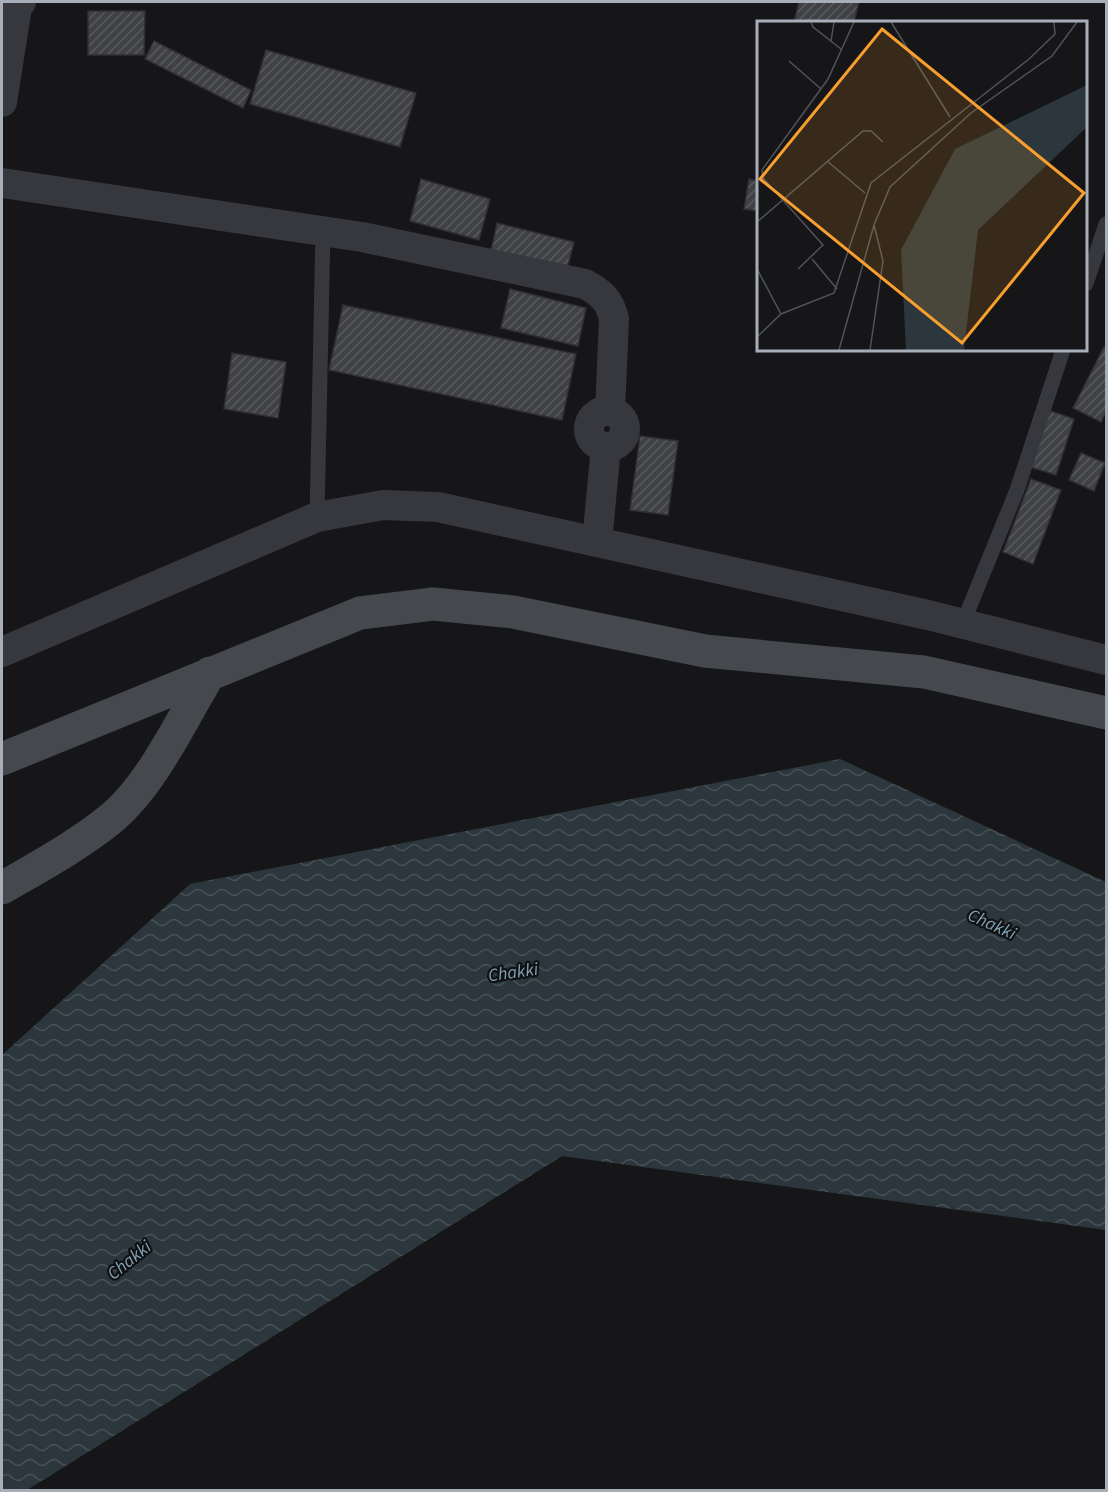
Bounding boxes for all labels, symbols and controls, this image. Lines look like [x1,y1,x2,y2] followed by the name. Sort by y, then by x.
[757,21,1087,351] inset map
[964,903,1021,946] water label: Chakki
[486,957,540,988] water label: Chakki
[102,1234,157,1286] water label: Chakki

